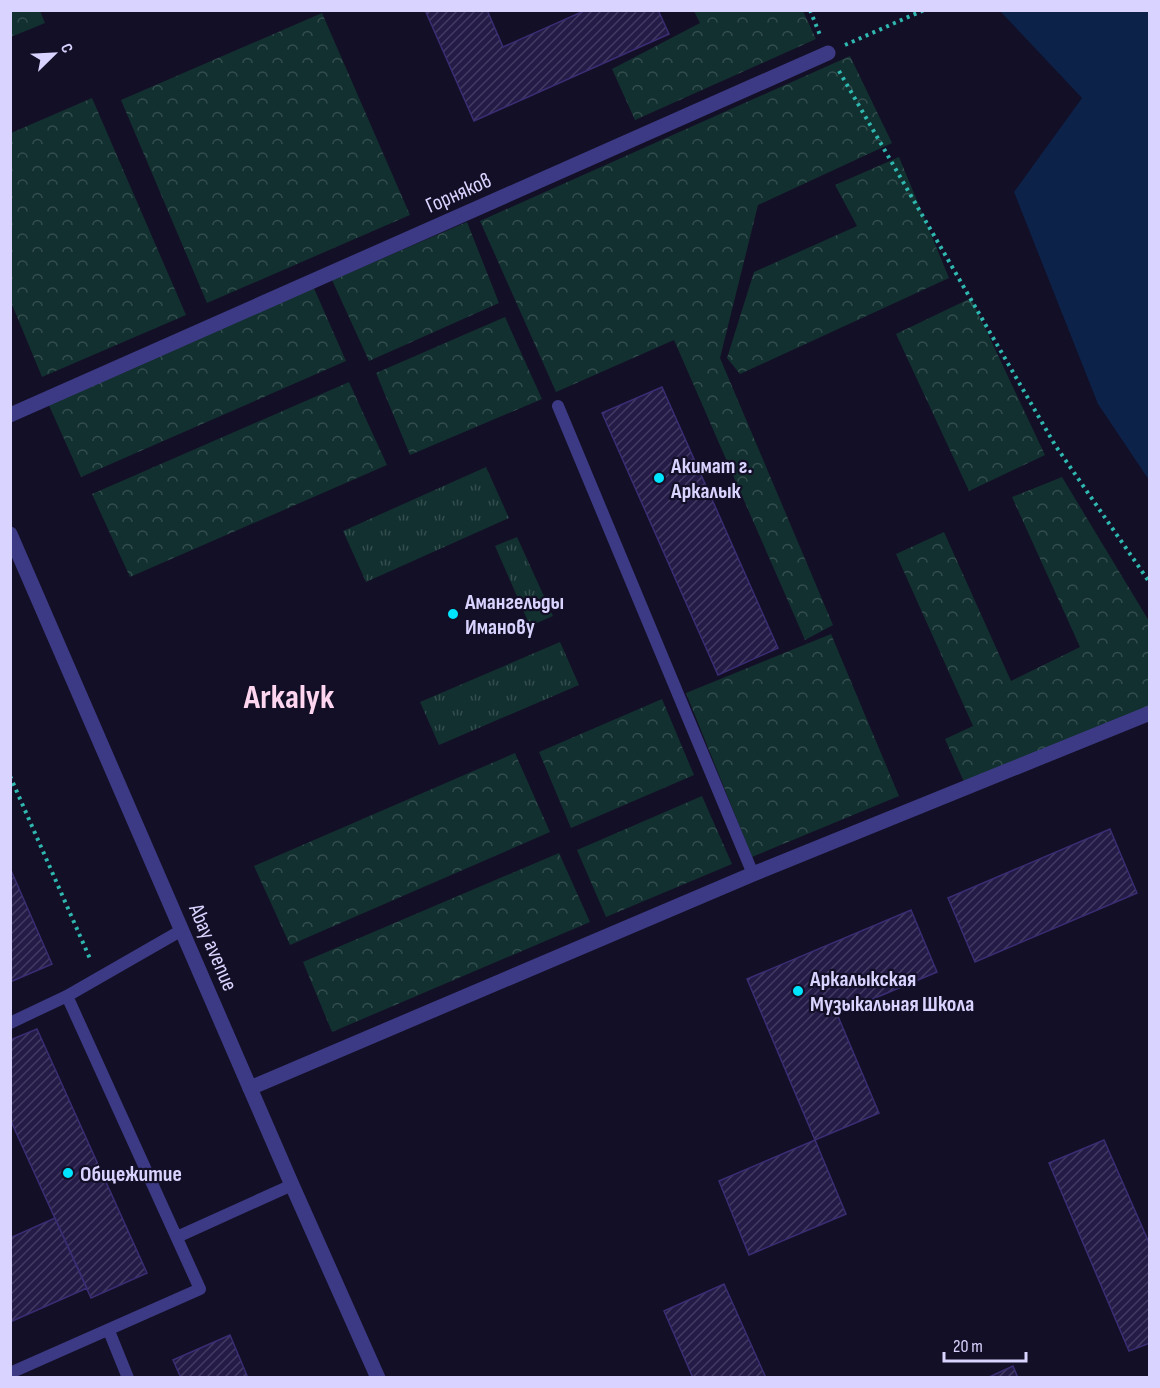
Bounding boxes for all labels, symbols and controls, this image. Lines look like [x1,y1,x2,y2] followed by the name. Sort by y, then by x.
[24,24,84,84] north arrow
[56,41,77,56] text: С
[422,167,496,220] street label: Горняков
[670,453,753,505] place label: Акимат г. Аркалык
[652,471,666,485] marker: Акимат г. Аркалык
[464,589,564,641] place label: Амангельды Иманову
[446,607,460,621] marker: Амангельды Иманову
[243,677,335,718] district label: Arkalyk
[182,899,243,995] street label: Abay avenue
[809,966,974,1018] place label: Аркалыкская Музыкальная Школа
[791,984,805,998] marker: Аркалыкская Музыкальная Школа
[80,1161,182,1188] place label: Общежитие
[61,1166,75,1180] marker: Общежитие
[944,1325,1026,1363] scale bar
[953,1336,983,1357] text: 20 m

